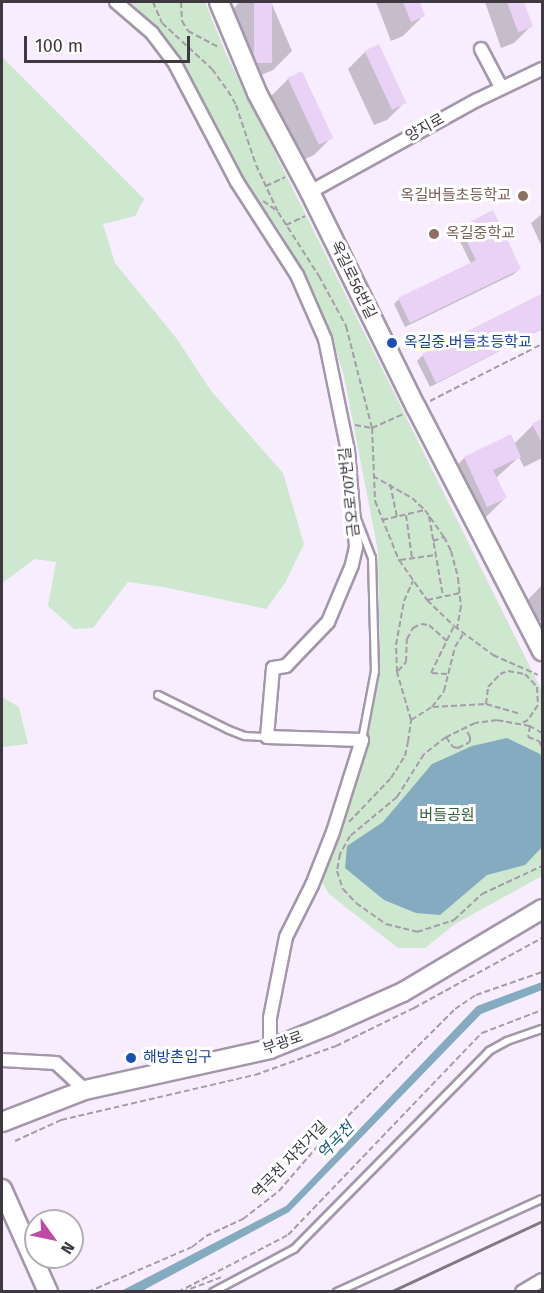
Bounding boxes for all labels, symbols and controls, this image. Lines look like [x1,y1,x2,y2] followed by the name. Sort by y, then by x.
[27,24,194,62] scale bar
[35,35,83,57] text: 100 m
[403,110,447,146] street label: 양지로
[401,187,511,205] place label: 옥길버들초등학교
[516,189,530,203] marker: 옥길버들초등학교
[446,225,515,243] place label: 옥길중학교
[427,227,441,241] marker: 옥길중학교
[326,238,380,322] street label: 옥길로56번길
[404,334,532,352] place label: 옥길중.버들초등학교
[385,336,399,350] marker: 옥길중.버들초등학교
[336,446,364,538] street label: 금오로707번길
[419,807,475,825] park label: 버들공원
[260,1028,306,1058] street label: 부광로
[143,1049,212,1067] place label: 해방촌입구
[124,1051,138,1065] marker: 해방촌입구
[249,1118,331,1202] street label: 역곡천 자전거길
[314,1118,358,1164] water label: 역곡천
[24,1209,84,1269] north arrow
[57,1238,79,1258] text: N

